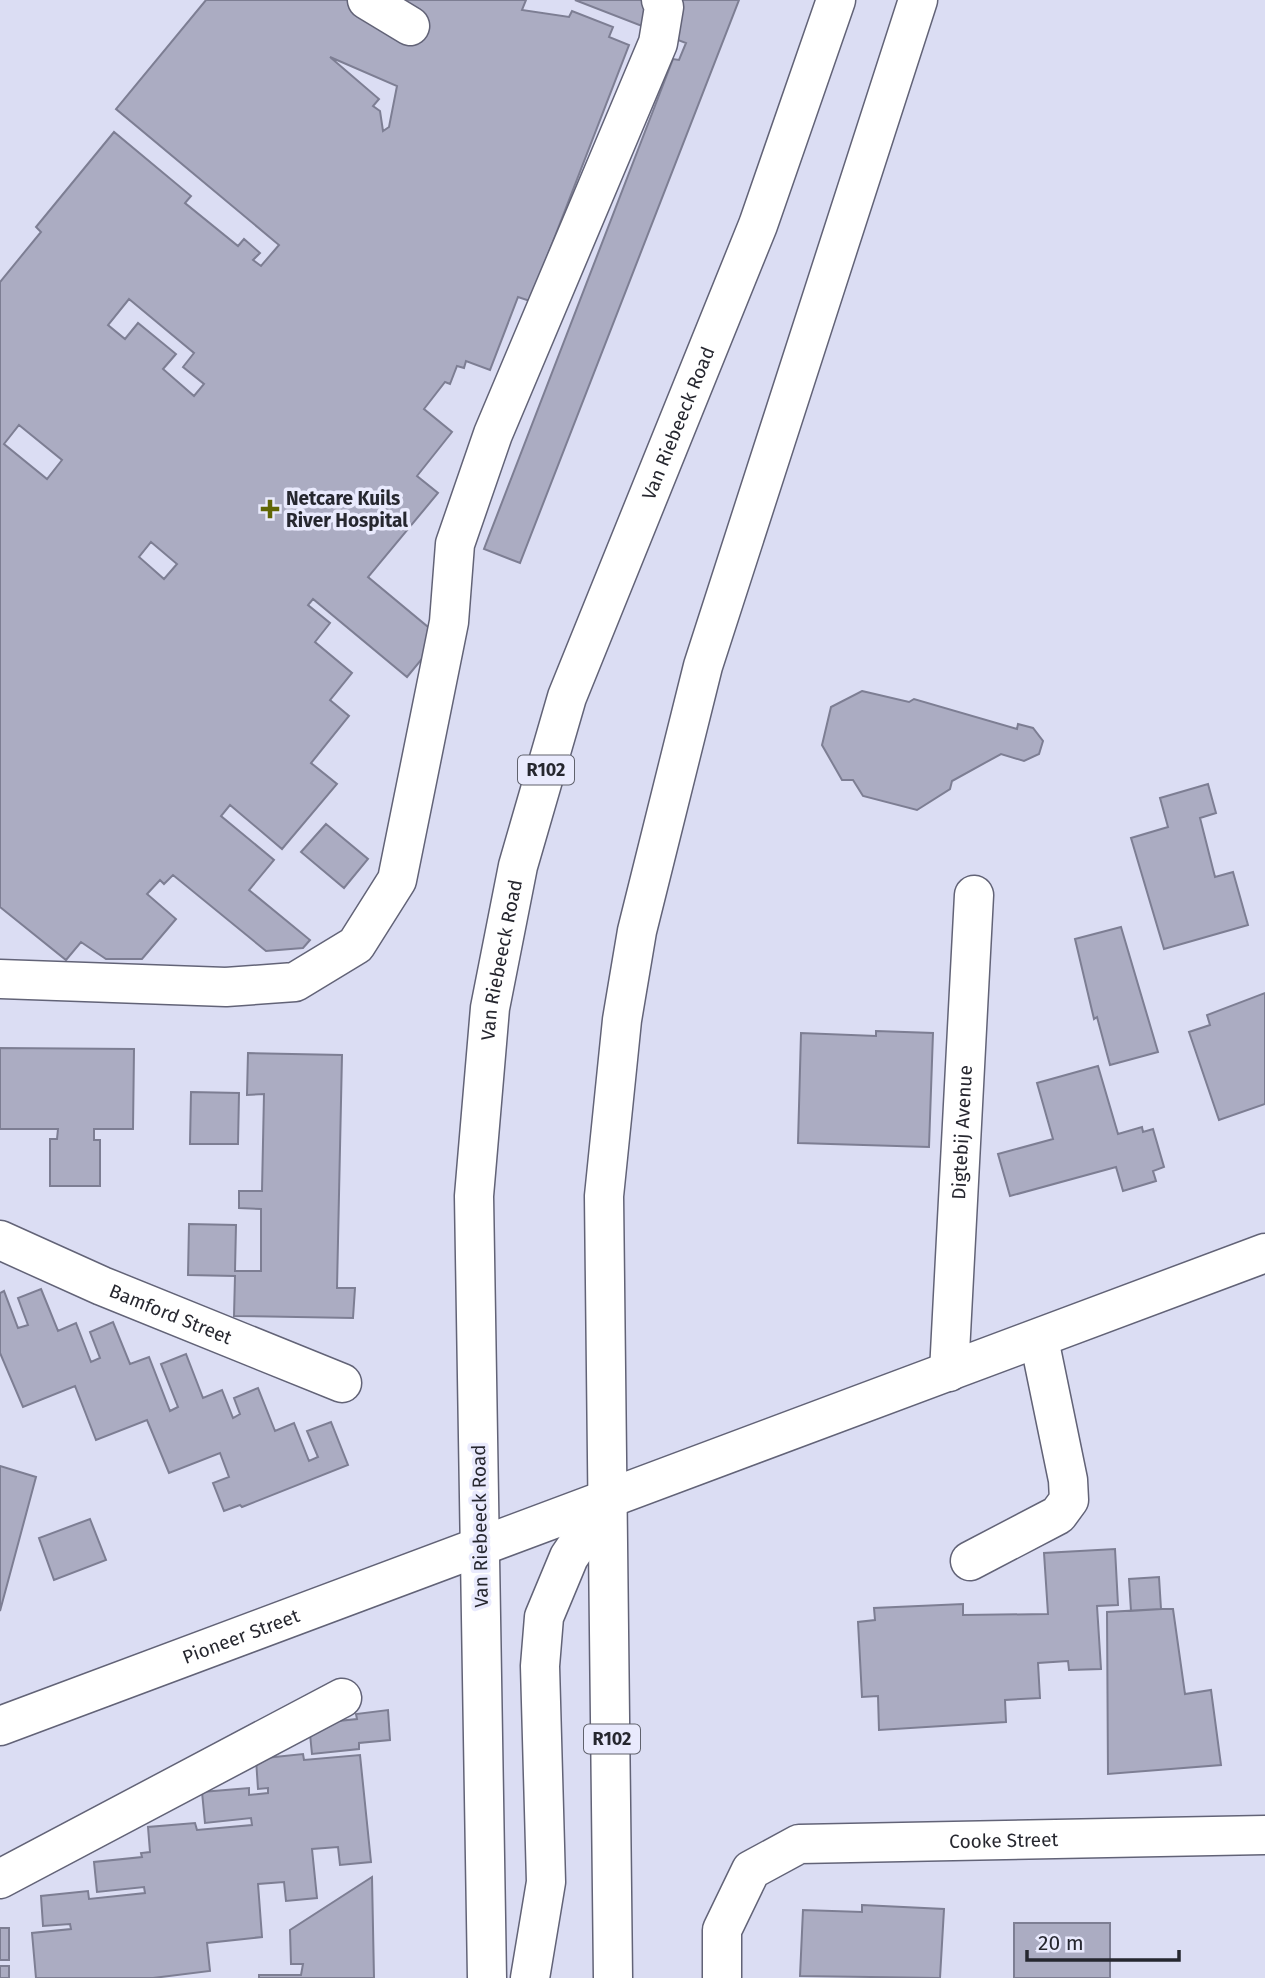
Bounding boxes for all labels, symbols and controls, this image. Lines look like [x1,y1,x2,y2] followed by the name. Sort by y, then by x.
[637,343,719,503] street label: Van Riebeeck Road
[286,487,408,532] place label: Netcare Kuils River Hospital
[260,499,280,519] marker: Netcare Kuils River Hospital
[518,756,574,784] road number: R102
[476,877,527,1041] street label: Van Riebeeck Road
[947,1065,977,1200] street label: Digtebij Avenue
[106,1279,236,1349] street label: Bamford Street
[467,1444,493,1608] street label: Van Riebeeck Road
[179,1604,303,1668] street label: Pioneer Street
[584,1724,640,1754] road number: R102
[949,1827,1059,1853] street label: Cooke Street
[1027,1918,1179,1962] scale bar
[1038,1930,1084,1956] text: 20 m

